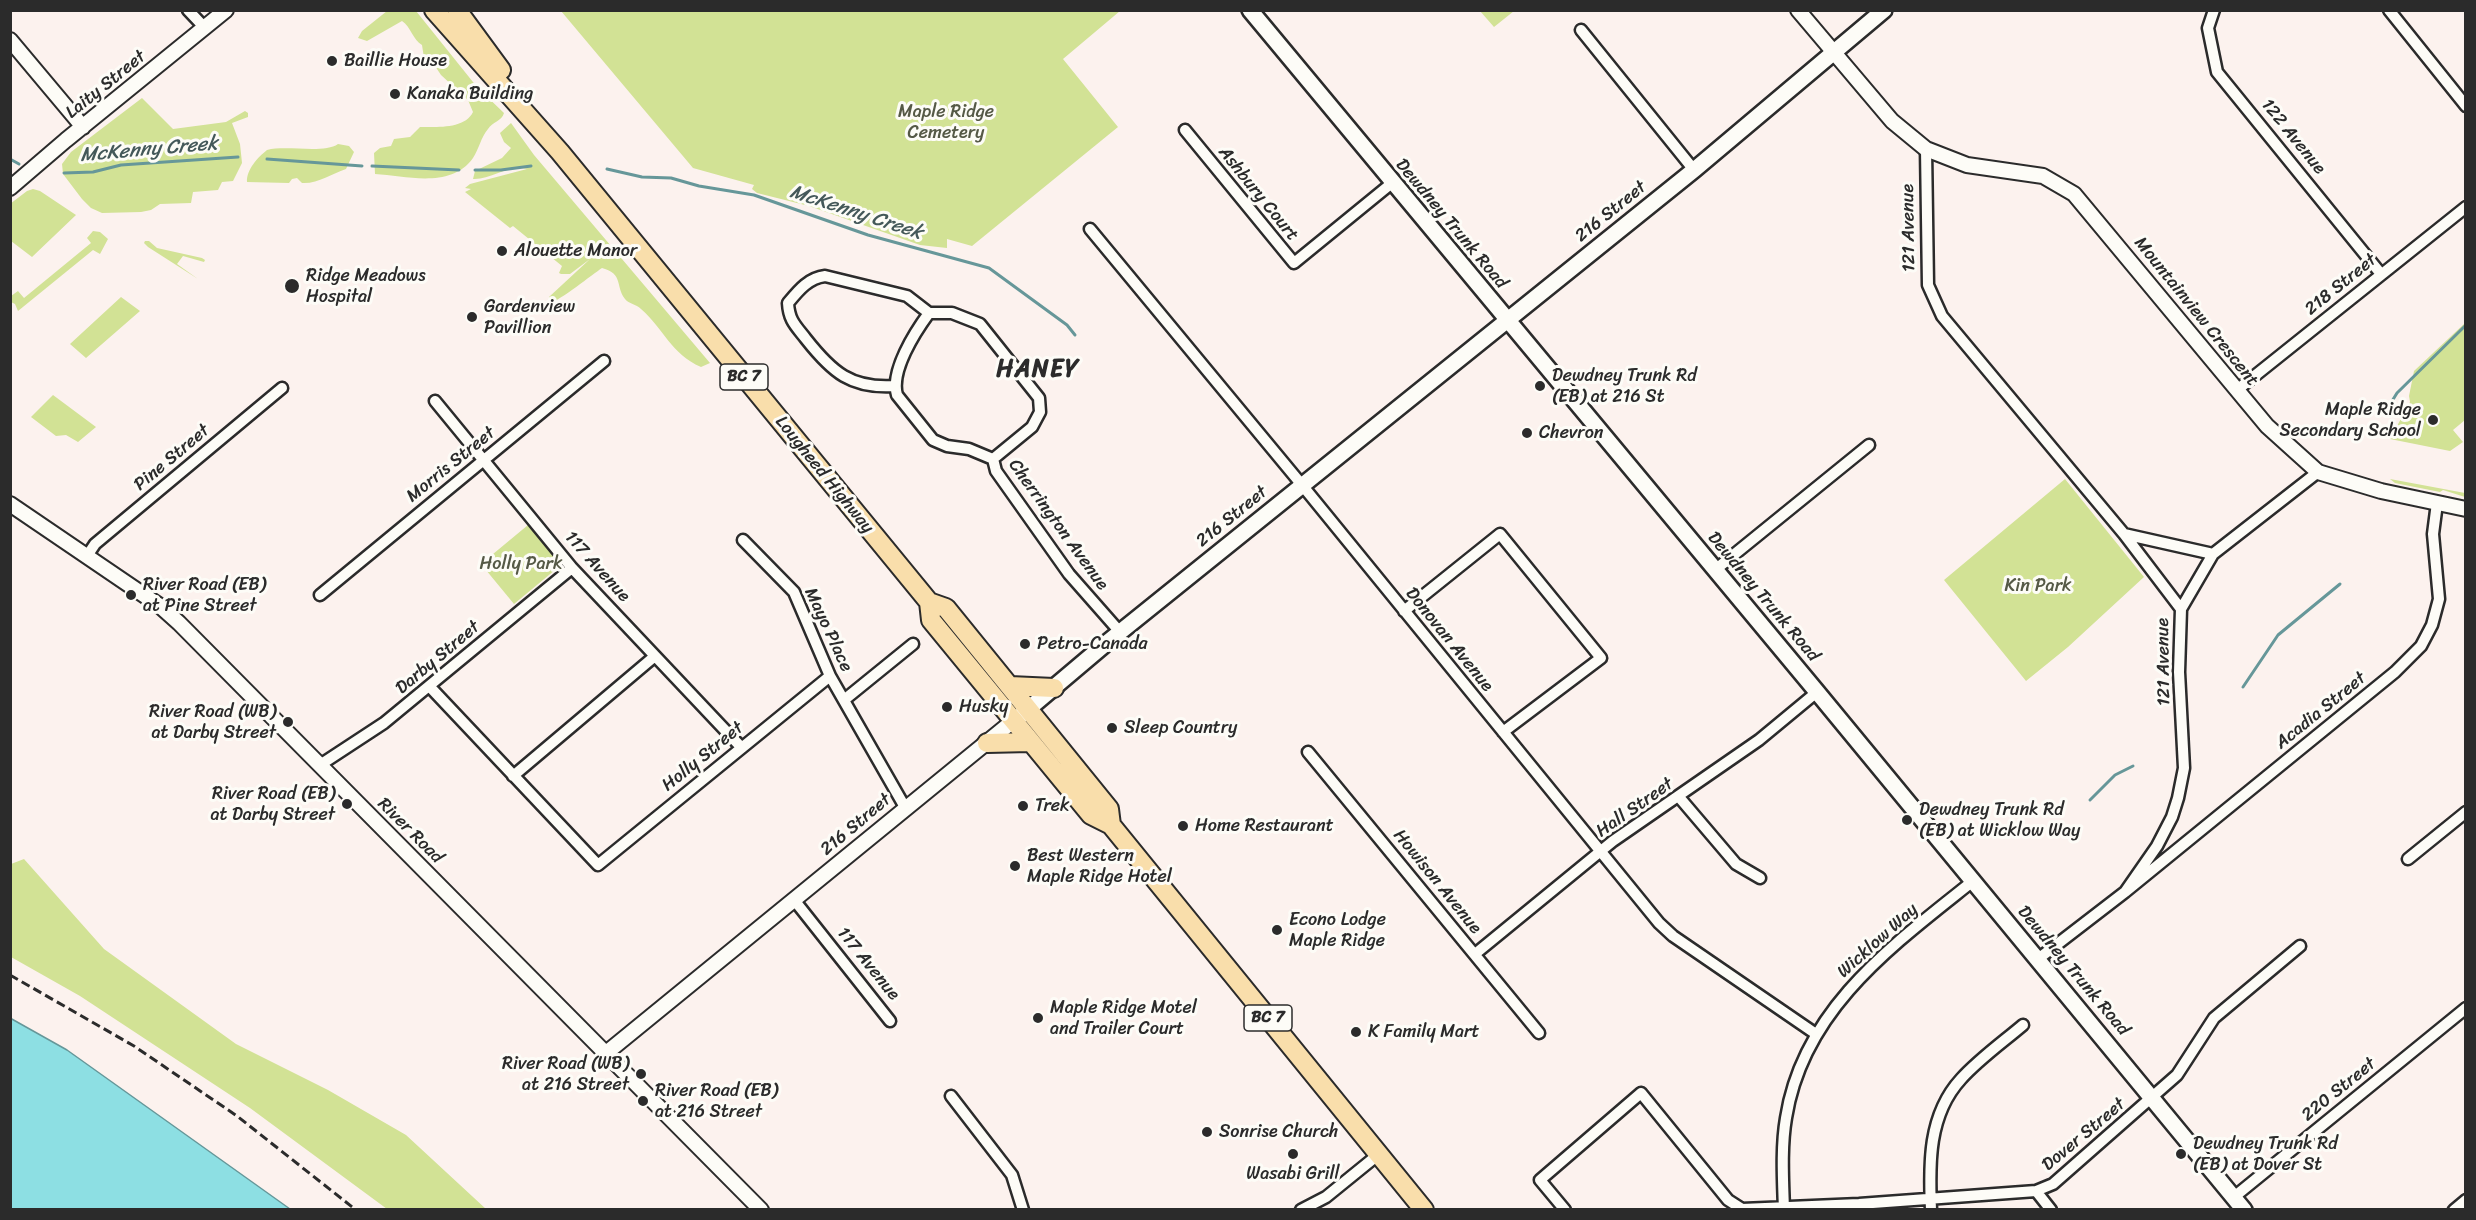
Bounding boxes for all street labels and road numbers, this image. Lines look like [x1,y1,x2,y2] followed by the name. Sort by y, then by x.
[62,46,150,124] street label: Laity Street
[2256,95,2330,179] street label: 122 Avenue
[1213,142,1303,246] street label: Ashbury Court
[1390,155,1512,293] street label: Dewdney Trunk Road
[1571,177,1651,247] street label: 216 Street
[1897,184,1921,272] street label: 121 Avenue
[2129,233,2263,391] street label: Mountainview Crescent
[2301,250,2381,320] street label: 218 Street
[720,364,768,390] road number: BC 7
[770,412,878,538] street label: Lougheed Highway
[130,420,214,496] street label: Pine Street
[402,423,500,507] street label: Morris Street
[1003,455,1113,595] street label: Cherrington Avenue
[1192,482,1272,552] street label: 216 Street
[560,527,634,607] street label: 117 Avenue
[1702,528,1824,666] street label: Dewdney Trunk Road
[1400,583,1498,697] street label: Donovan Avenue
[799,585,857,675] street label: Mayo Place
[392,617,484,699] street label: Darby Street
[2152,618,2176,706] street label: 121 Avenue
[2271,668,2371,754] street label: Acadia Street
[658,718,748,796] street label: Holly Street
[1592,774,1678,842] street label: Hall Street
[816,789,896,861] street label: 216 Street
[373,794,447,868] street label: River Road
[1388,825,1486,939] street label: Howison Avenue
[1833,899,1923,983] street label: Wicklow Way
[2012,902,2134,1040] street label: Dewdney Trunk Road
[832,923,904,1005] street label: 117 Avenue
[1244,1005,1292,1031] road number: BC 7
[2298,1054,2380,1126] street label: 220 Street
[2038,1094,2130,1176] street label: Dover Street

